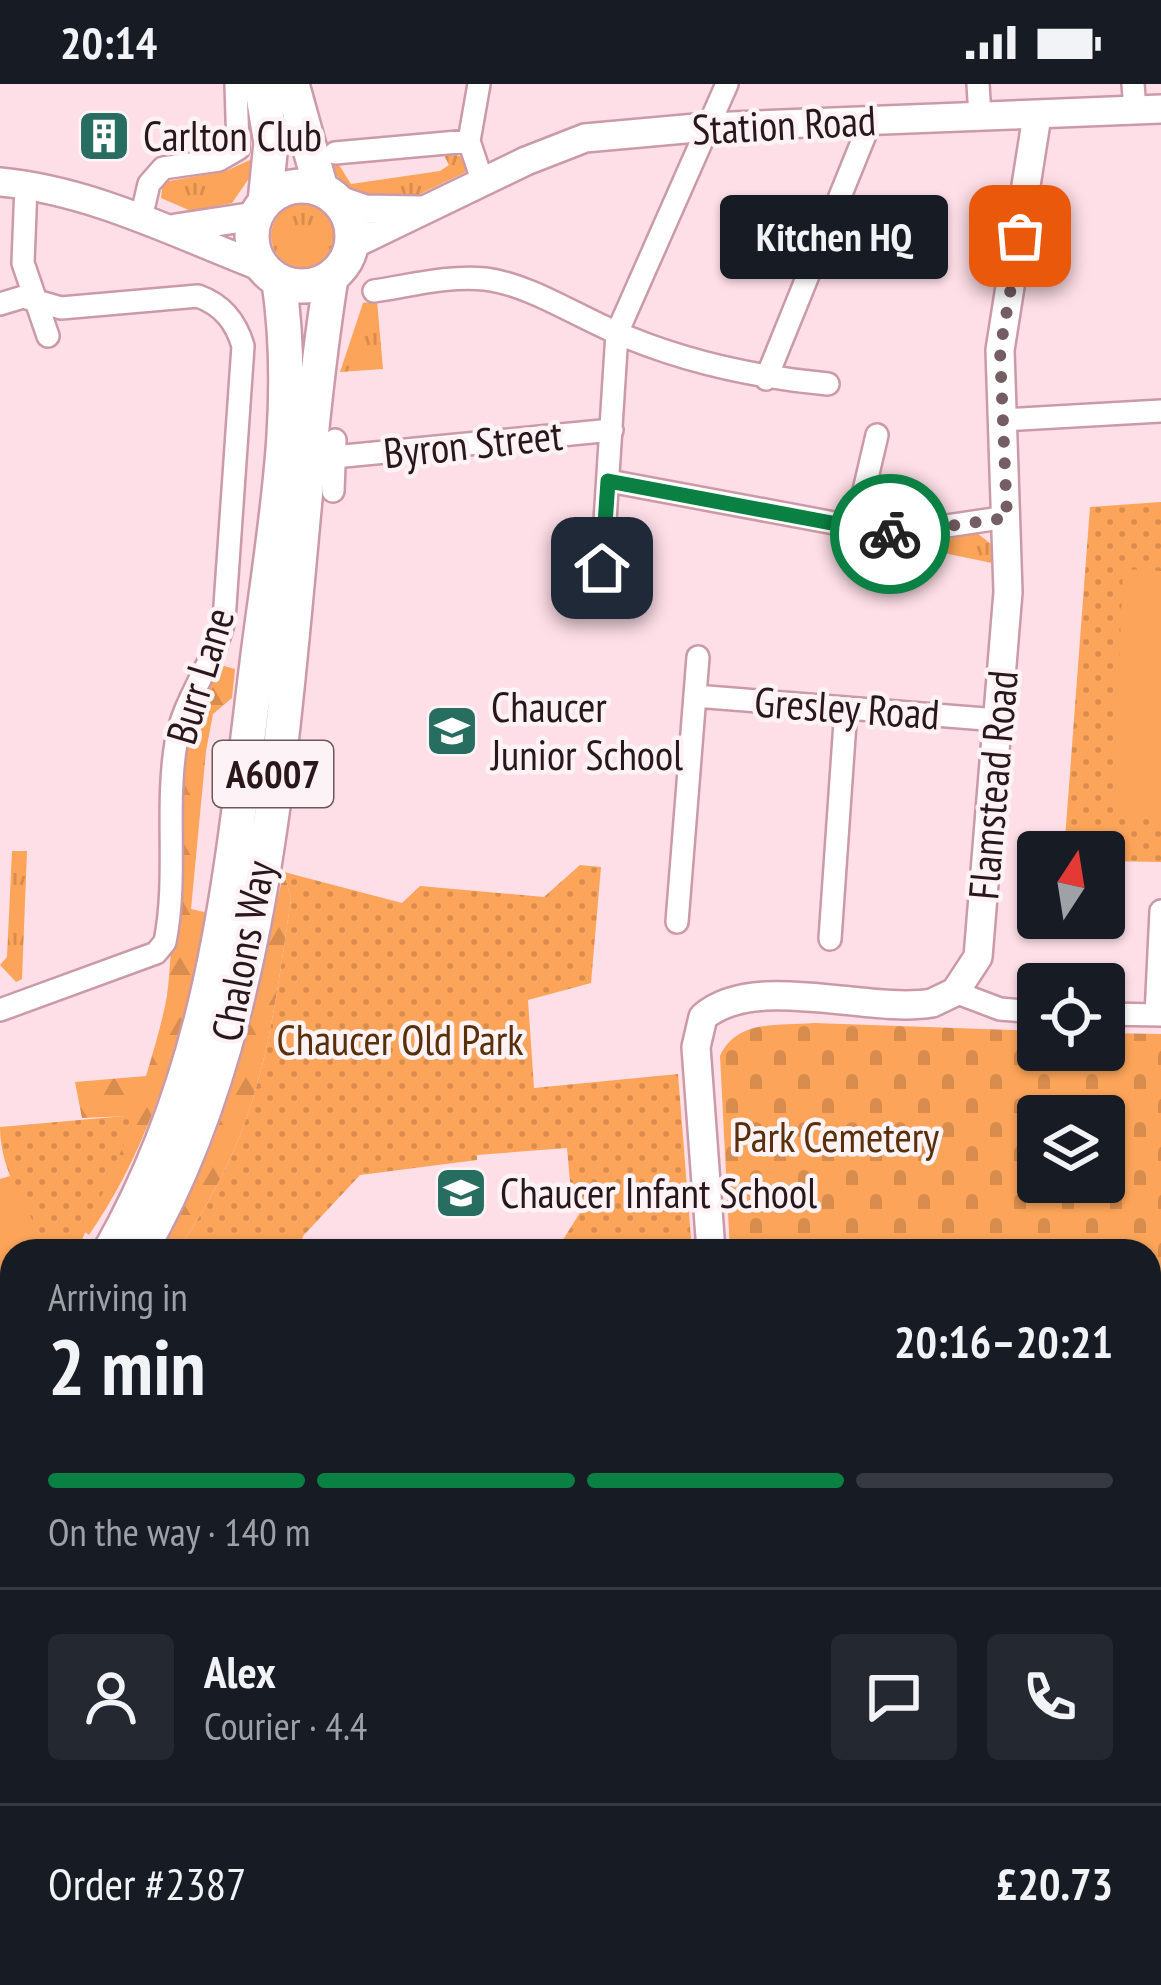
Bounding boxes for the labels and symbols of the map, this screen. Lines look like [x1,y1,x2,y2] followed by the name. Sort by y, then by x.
[691,92,877,157] street label: Station Road
[76,108,132,164] building icon: Carlton Club
[143,108,322,163] place label: Carlton Club
[969,185,1071,287] pin
[720,194,948,278] callout: Kitchen HQ
[381,407,566,480] street label: Byron Street
[830,474,950,594] courier
[551,517,653,619] pin
[153,601,246,751] street label: Burr Lane
[955,668,1030,902] street label: Flamstead Road
[753,674,941,741] street label: Gresley Road
[489,679,683,782] place label: Chaucer Junior School
[424,703,480,759] school or university icon: Chaucer Junior School
[213,741,333,807] road number: A6007
[1017,831,1125,939] north arrow
[198,856,287,1046] street label: Chalons Way
[276,1012,524,1067] park label: Chaucer Old Park
[733,1109,939,1164] park label: Park Cemetery
[433,1165,489,1221] school or university icon: Chaucer Infant School
[500,1165,817,1220] place label: Chaucer Infant School

